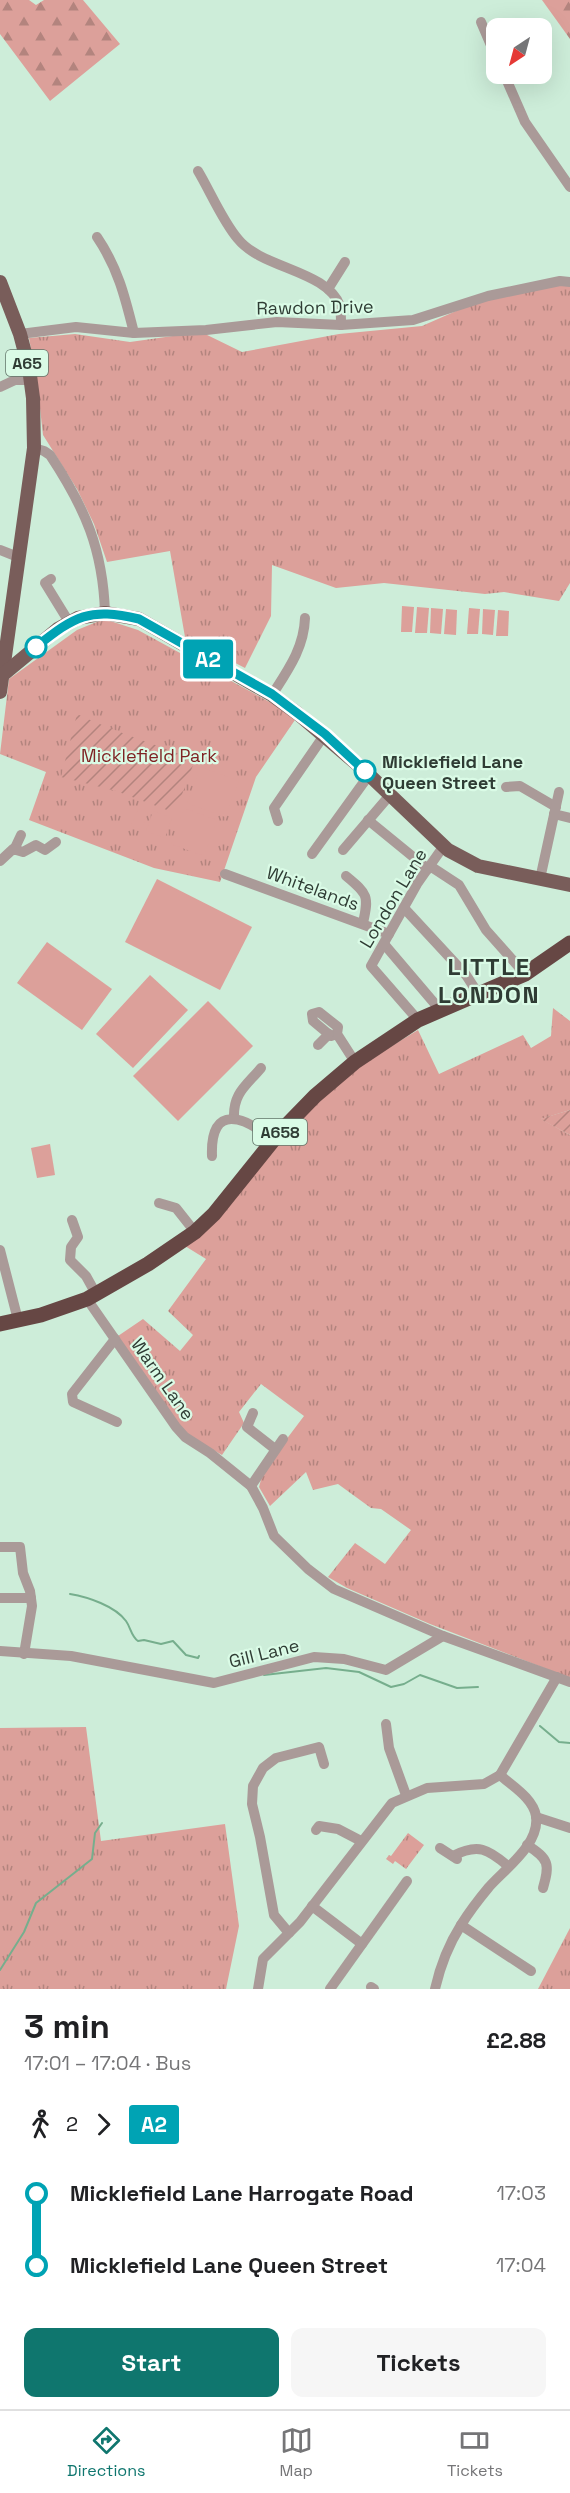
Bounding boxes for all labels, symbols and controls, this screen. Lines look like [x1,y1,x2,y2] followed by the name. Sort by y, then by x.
[486,18,552,84] north arrow
[486,18,552,84] map controls
[256,294,374,320] street label: Rawdon Drive
[6,350,48,376] road number: A65
[25,636,47,658] unlabelled marker
[181,640,235,678] line badge: A2
[195,646,221,673] text: A2
[81,744,217,767] park label: Micklefield Park
[382,750,523,794] place label: Micklefield Lane Queen Street
[354,760,376,782] marker: Micklefield Lane Queen Street
[354,844,432,952] street label: London Lane
[264,861,362,915] street label: Whitelands
[438,951,540,1010] district label: LITTLE LONDON
[253,1119,307,1145] road number: A658
[126,1334,200,1424] street label: Warm Lane
[226,1633,302,1673] street label: Gill Lane
[24,2006,110,2048] text: 3 min
[486,2026,546,2054] text: £2.88
[24,2050,191,2076] text: 17:01 – 17:04 · Bus
[24,2108,57,2141] icon: walk
[87,2108,120,2141] icon: forward
[66,2111,78,2137] text: 2
[141,2111,167,2138] text: A2
[70,2179,414,2207] text: Micklefield Lane Harrogate Road
[496,2180,546,2206] text: 17:03
[70,2251,388,2279] text: Micklefield Lane Queen Street
[496,2252,546,2278] text: 17:04
[24,2328,279,2397] button: Start
[291,2328,546,2397] button: Tickets
[67,2424,145,2481] tab: Directions
[280,2424,313,2481] tab: Map
[447,2424,503,2481] tab: Tickets

